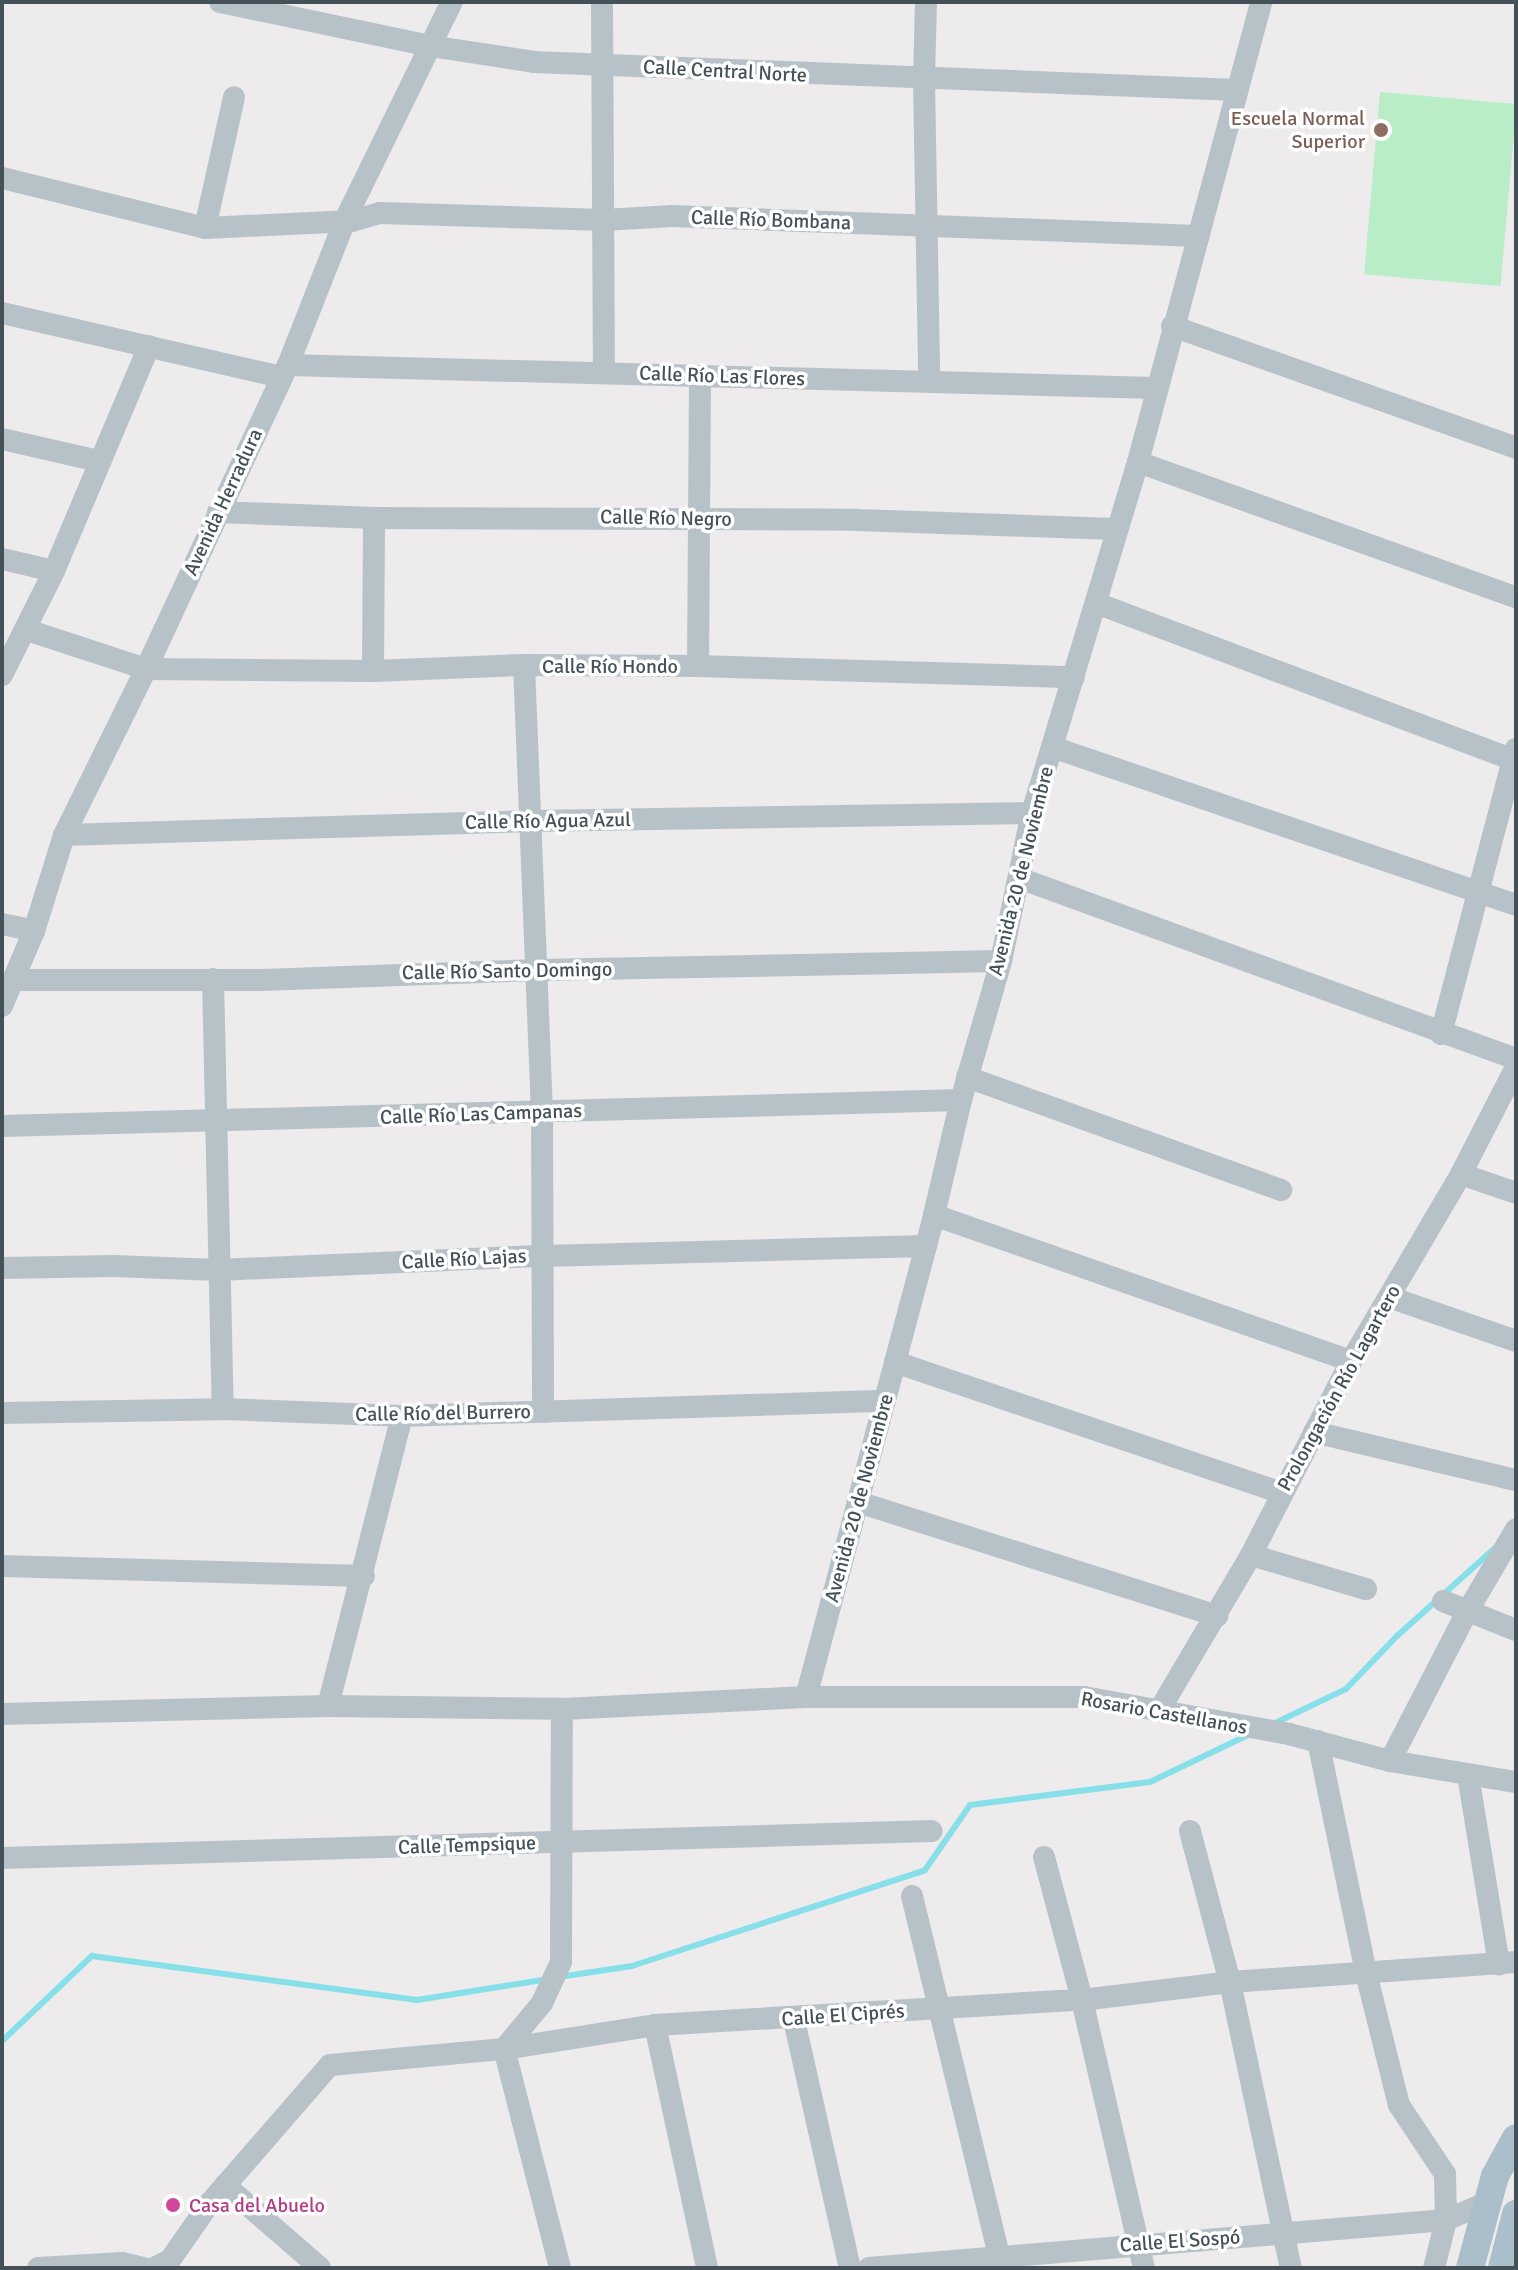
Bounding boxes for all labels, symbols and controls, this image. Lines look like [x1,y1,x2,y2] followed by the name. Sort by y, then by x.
[643,55,807,87] street label: Calle Central Norte
[1231,106,1365,153] place label: Escuela Normal Superior
[1372,121,1390,139] marker: Escuela Normal Superior
[691,205,851,235] street label: Calle Río Bombana
[639,361,805,391] street label: Calle Río Las Flores
[178,425,268,579] street label: Avenida Herradura
[600,505,732,531] street label: Calle Río Negro
[542,654,678,678] street label: Calle Río Hondo
[983,764,1059,978] street label: Avenida 20 de Noviembre
[465,808,631,834] street label: Calle Río Agua Azul
[402,957,612,985] street label: Calle Río Santo Domingo
[380,1098,582,1130] street label: Calle Río Las Campanas
[401,1244,527,1274] street label: Calle Río Lajas
[1272,1281,1406,1495] street label: Prolongación Río Lagartero
[820,1391,898,1605] street label: Avenida 20 de Noviembre
[355,1399,531,1427] street label: Calle Río del Burrero
[1079,1687,1249,1739] street label: Rosario Castellanos
[398,1831,536,1859] street label: Calle Tempsique
[781,1999,905,2031] street label: Calle El Ciprés
[189,2193,325,2217] place label: Casa del Abuelo
[164,2196,182,2214] marker: Casa del Abuelo
[1119,2225,1241,2257] street label: Calle El Sospó

